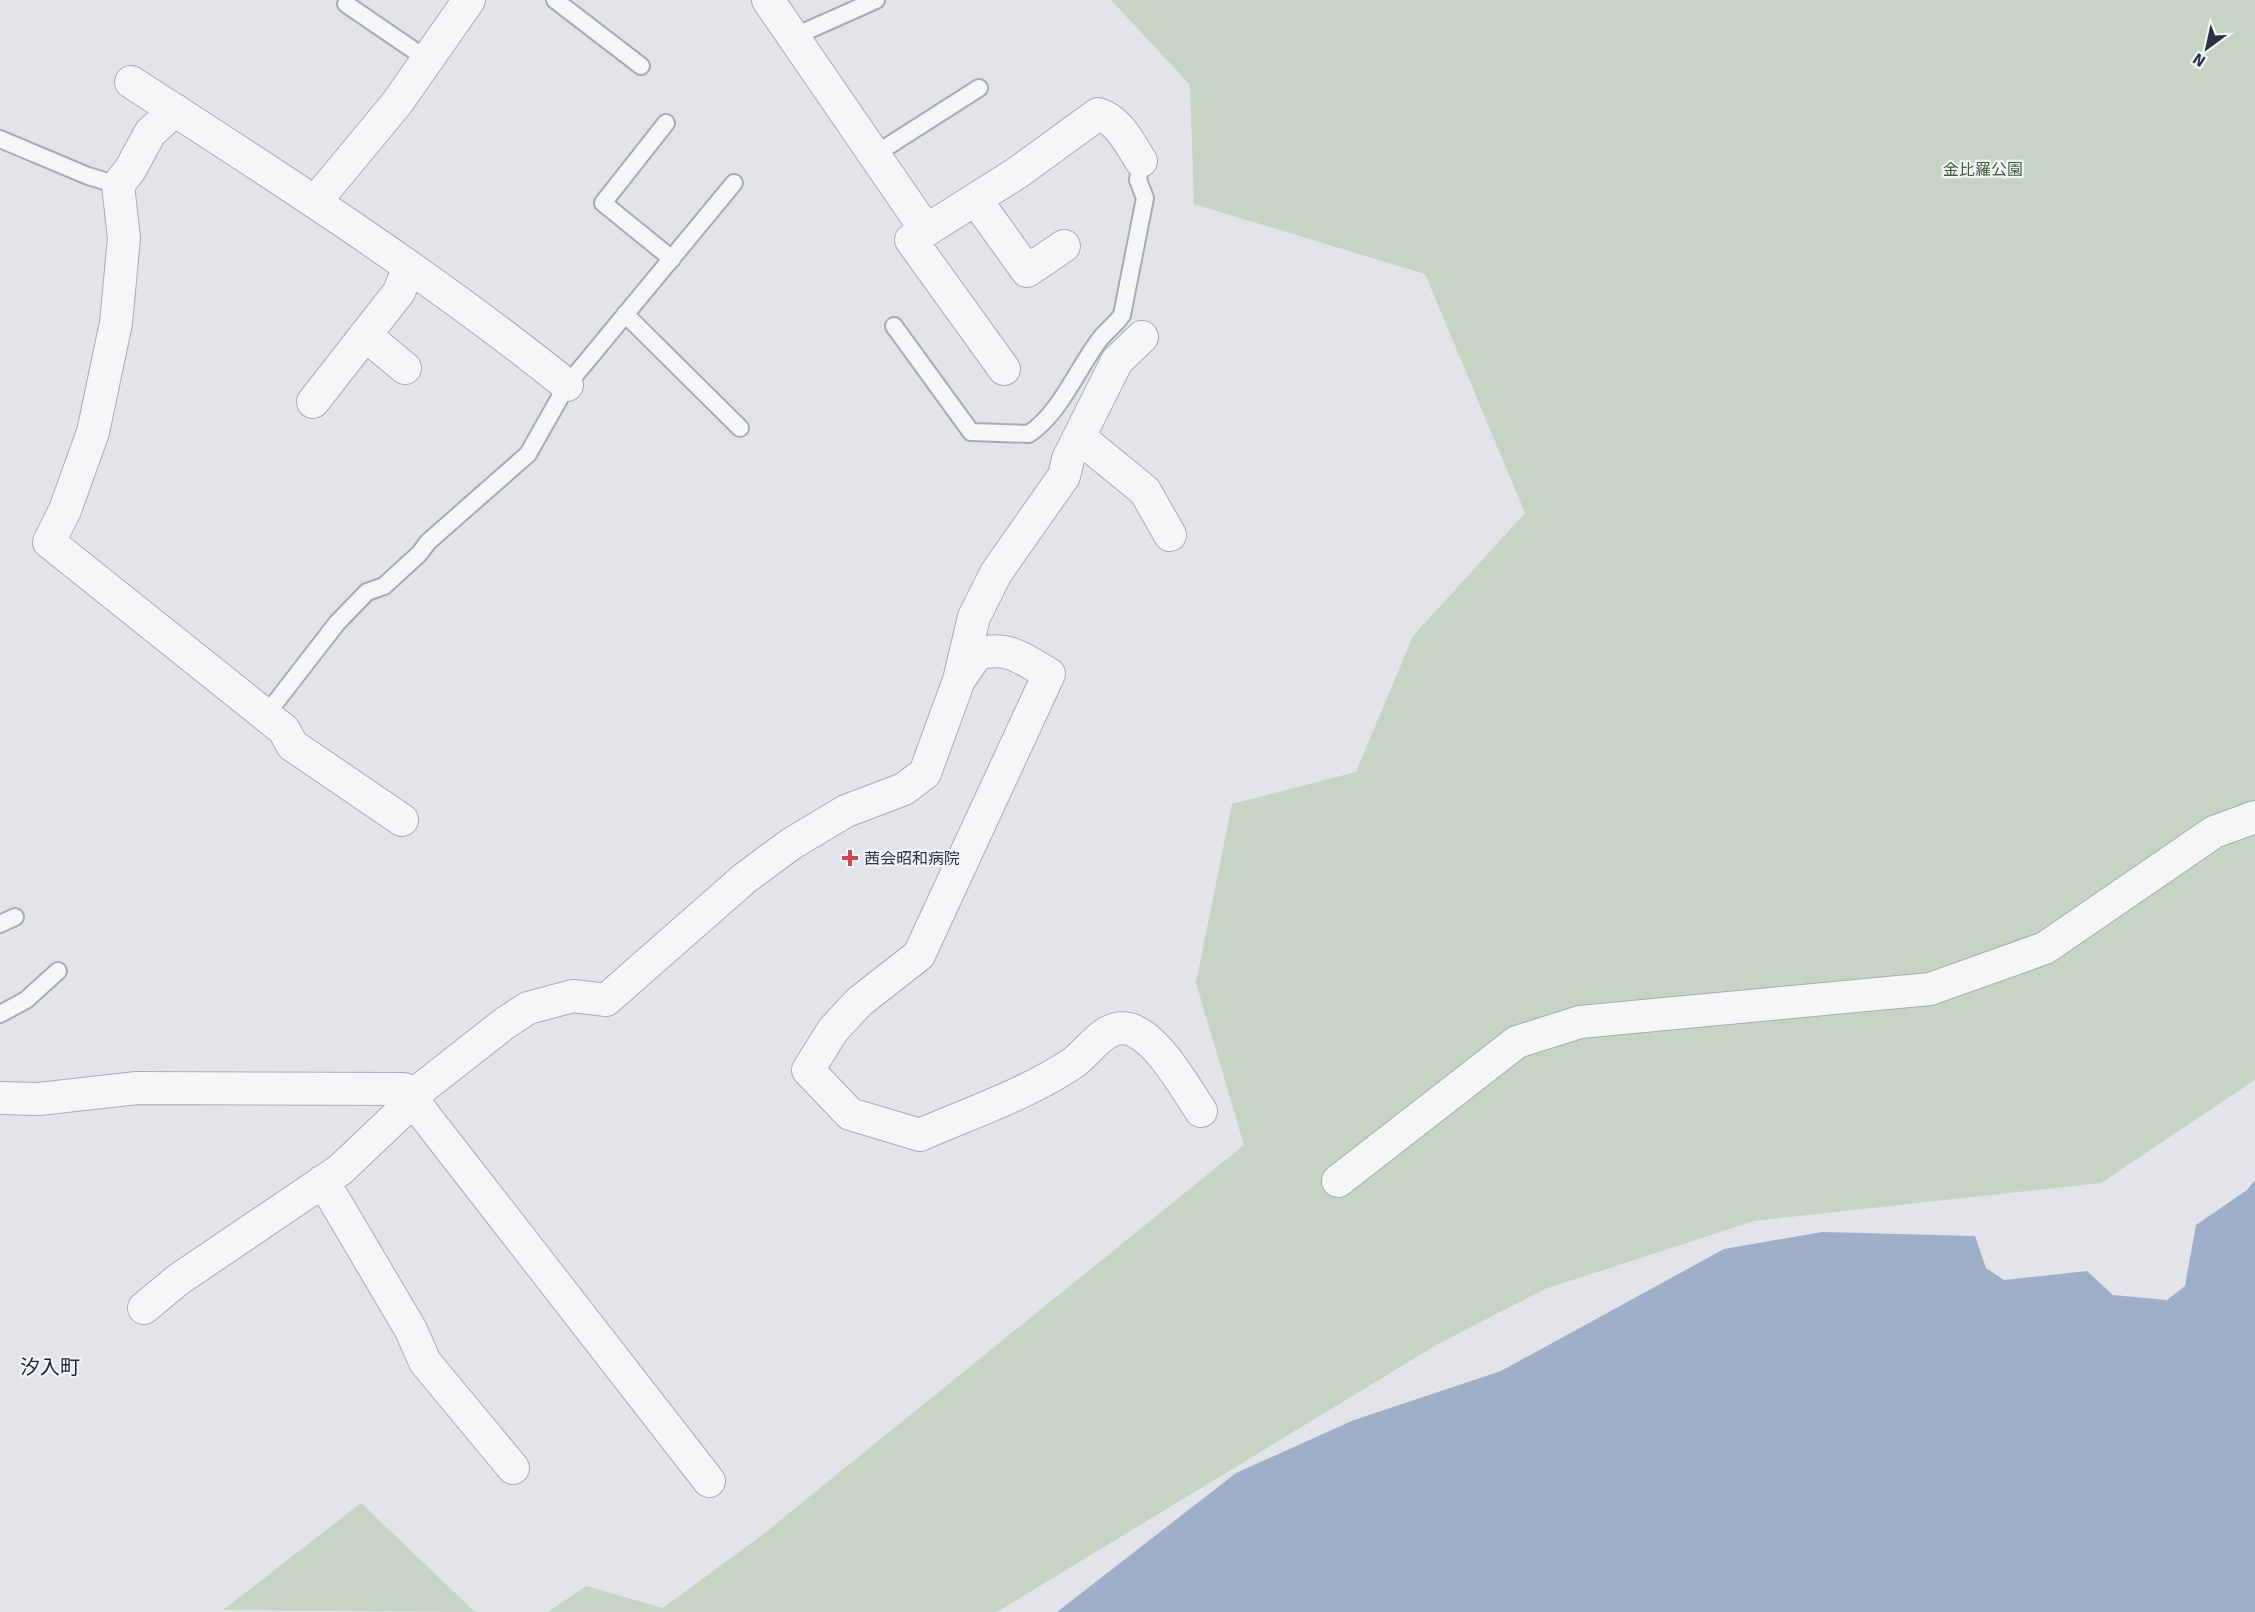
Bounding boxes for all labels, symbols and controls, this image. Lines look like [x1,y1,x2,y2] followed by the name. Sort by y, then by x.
[2177,18,2237,78] north arrow
[2189,48,2209,71] text: N
[1943,160,2023,180] park label: 金比羅公園
[841,849,859,867] marker: 茜会昭和病院
[864,849,960,869] place label: 茜会昭和病院
[20,1355,80,1380] district label: 汐入町

